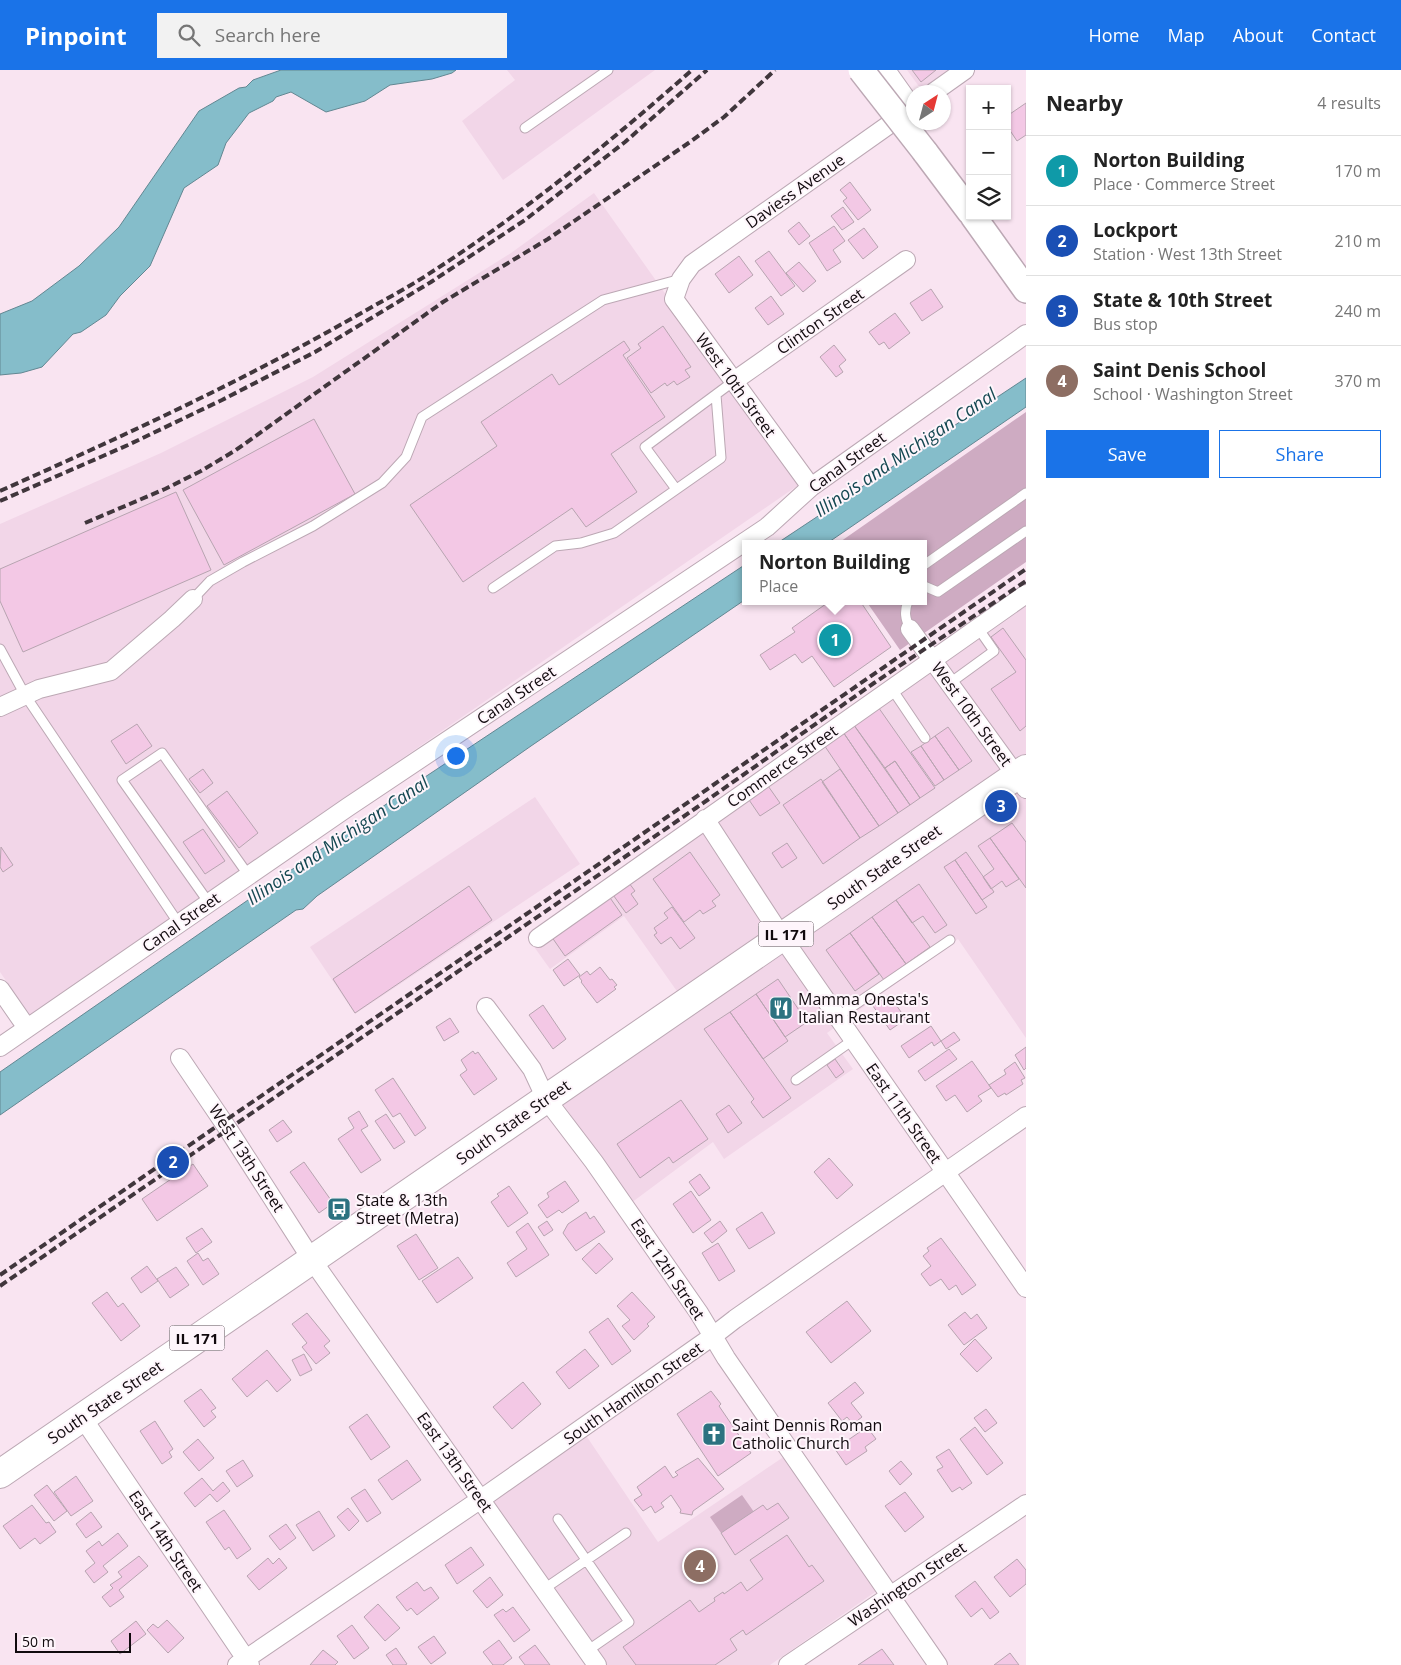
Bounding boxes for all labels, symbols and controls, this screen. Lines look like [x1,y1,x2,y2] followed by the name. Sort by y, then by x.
[157,13,507,58] search box
[25,19,127,52] text: Pinpoint
[175,21,203,49] icon: search
[215,22,321,48] text: Search here
[1089,23,1139,47] text: Home
[1167,23,1205,47] text: Map
[1233,23,1283,47] text: About
[1311,23,1376,47] text: Contact
[906,85,951,130] north arrow
[966,85,1011,220] map controls
[966,85,1011,130] button: +
[1046,89,1123,117] text: Nearby
[1317,92,1381,114] text: 4 results
[966,130,1011,175] button: −
[1093,147,1244,173] text: Norton Building
[741,149,849,233] street label: Daviess Avenue
[1057,160,1067,182] text: 1
[1335,160,1381,182] text: 170 m
[1093,173,1275,195] text: Place · Commerce Street
[966,175,1011,220] button: layers
[1093,217,1178,243] text: Lockport
[1057,230,1067,252] text: 2
[1335,230,1381,252] text: 210 m
[1093,243,1282,265] text: Station · West 13th Street
[772,283,868,359] street label: Clinton Street
[1093,287,1272,313] text: State & 10th Street
[1057,300,1067,322] text: 3
[1335,300,1381,322] text: 240 m
[1093,313,1158,335] text: Bus stop
[691,328,781,442] street label: West 10th Street
[1093,357,1266,383] text: Saint Denis School
[1057,370,1067,392] text: 4
[1335,370,1381,392] text: 370 m
[809,382,1001,522] water label: Illinois and Michigan Canal
[1093,383,1293,405] text: School · Washington Street
[804,426,890,498] street label: Canal Street
[1046,430,1209,478] button: Save
[1219,430,1381,478] button: Share
[742,540,927,605] popup
[759,549,910,575] text: Norton Building
[759,575,798,597] text: Place
[819,621,851,659] pin: 1
[927,657,1017,771] street label: West 10th Street
[472,660,560,729] street label: Canal Street
[722,719,842,812] street label: Commerce Street
[443,743,469,769] your location
[241,770,433,910] water label: Illinois and Michigan Canal
[985,787,1017,825] pin: 3
[822,819,946,915] street label: South State Street
[138,887,225,957] street label: Canal Street
[758,922,814,946] road number: IL 171
[798,988,930,1028] place label: Mamma Onesta's Italian Restaurant
[768,995,794,1021] restaurant icon: Mamma Onesta's Italian Restaurant
[861,1058,947,1168] street label: East 11th Street
[451,1074,575,1170] street label: South State Street
[204,1100,290,1216] street label: West 13th Street
[157,1143,189,1181] pin: 2
[356,1189,459,1229] place label: State & 13th Street (Metra)
[326,1196,352,1222] bus stop icon: State & 13th Street (Metra)
[626,1214,710,1324] street label: East 12th Street
[170,1326,224,1350] road number: IL 171
[559,1336,707,1449] street label: South Hamilton Street
[43,1355,167,1449] street label: South State Street
[412,1407,498,1517] street label: East 13th Street
[732,1414,882,1454] place label: Saint Dennis Roman Catholic Church
[701,1421,727,1447] church icon: Saint Dennis Roman Catholic Church
[124,1486,208,1596] street label: East 14th Street
[844,1536,970,1632] street label: Washington Street
[684,1547,716,1585] pin: 4
[15,1630,131,1653] scale bar
[22,1632,55,1651] text: 50 m

